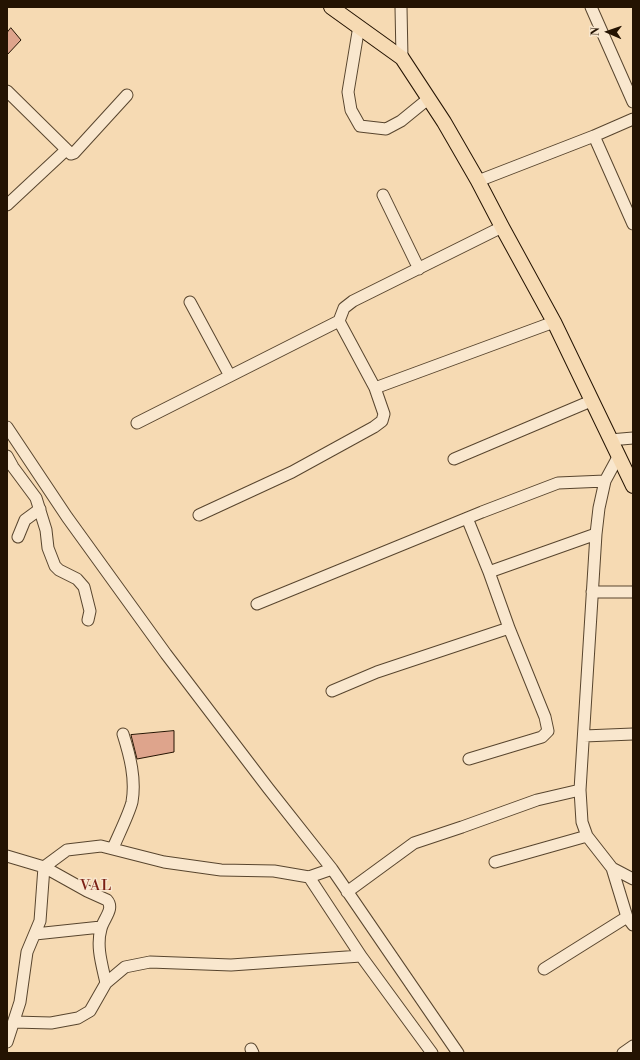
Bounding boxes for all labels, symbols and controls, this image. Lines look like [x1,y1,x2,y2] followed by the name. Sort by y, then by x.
[588,12,628,52] north arrow
[589,27,603,36] text: N
[80,877,112,895] district label: VAL

